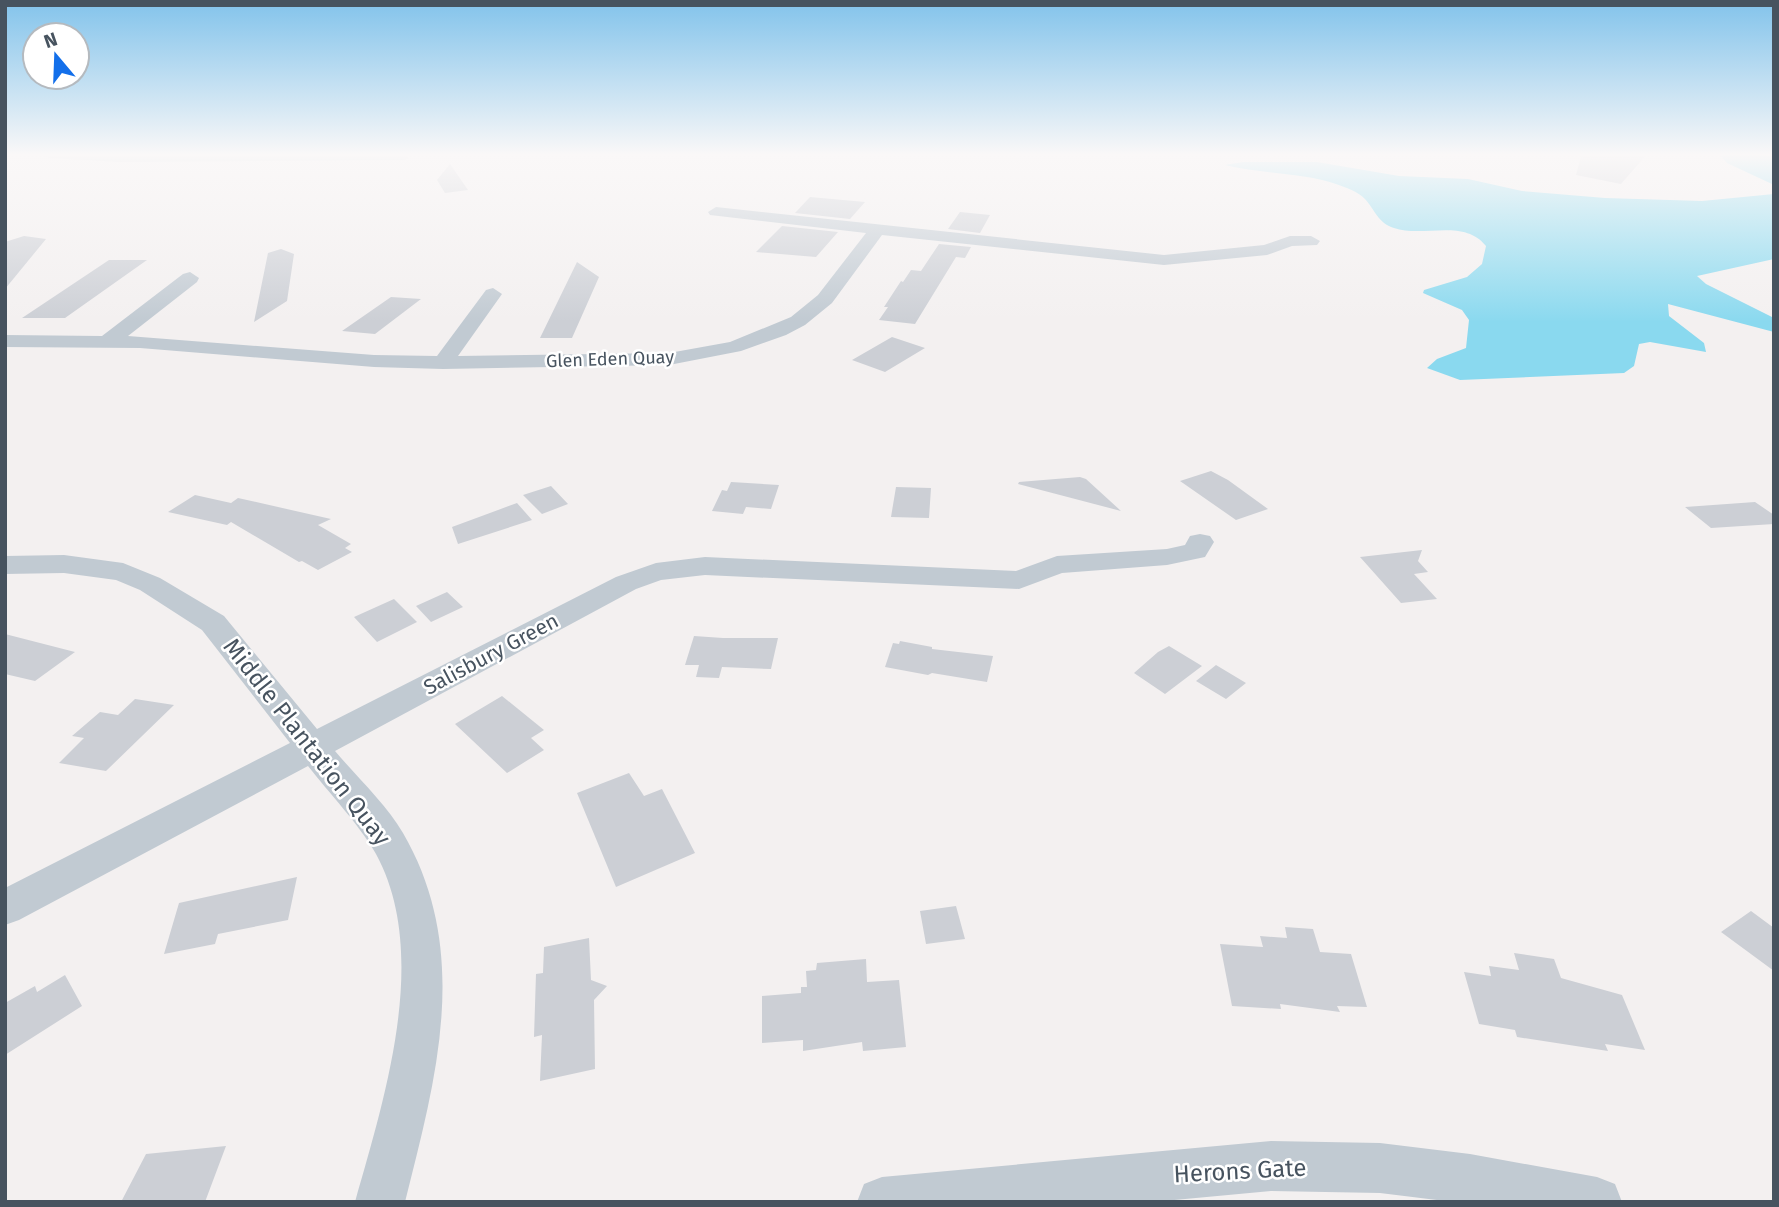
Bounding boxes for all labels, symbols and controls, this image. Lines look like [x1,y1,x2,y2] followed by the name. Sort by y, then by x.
[21,21,91,91] north arrow
[41,27,60,53] text: N
[546,346,675,372] street label: Glen Eden Quay
[419,608,563,700] street label: Salisbury Green
[218,633,397,851] street label: Middle Plantation Quay
[1173,1154,1307,1188] street label: Herons Gate

